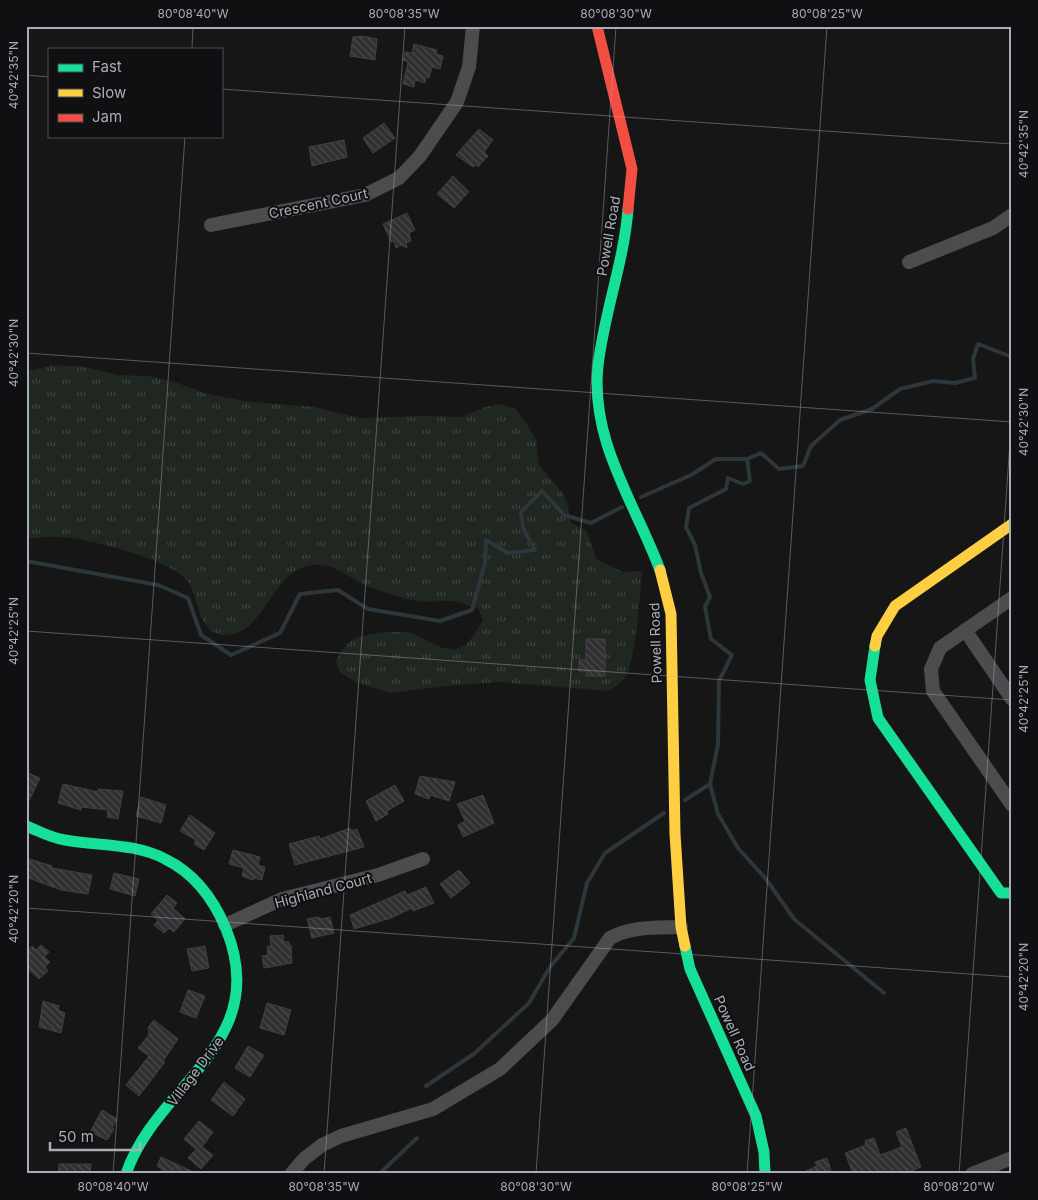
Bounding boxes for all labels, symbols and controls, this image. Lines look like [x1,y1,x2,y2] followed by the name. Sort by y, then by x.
[157,6,229,21] text: 80°08'40"W
[368,6,440,21] text: 80°08'35"W
[580,6,652,21] text: 80°08'30"W
[791,6,863,21] text: 80°08'25"W
[6,41,21,109] text: 40°42'35"N
[48,48,222,138] legend
[92,57,122,76] text: Fast
[92,83,126,102] text: Slow
[92,107,122,126] text: Jam
[1016,110,1031,178] text: 40°42'35"N
[267,184,369,222] street label: Crescent Court
[593,195,623,277] street label: Powell Road
[6,319,21,387] text: 40°42'30"N
[1016,388,1031,456] text: 40°42'30"N
[6,597,21,665] text: 40°42'25"N
[645,602,665,684] street label: Powell Road
[1016,665,1031,733] text: 40°42'25"N
[273,869,374,911] street label: Highland Court
[6,875,21,943] text: 40°42'20"N
[1016,943,1031,1011] text: 40°42'20"N
[711,993,759,1073] street label: Powell Road
[163,1033,227,1109] street label: Village Drive
[50,1120,140,1152] scale bar
[58,1127,94,1146] text: 50 m
[77,1179,149,1194] text: 80°08'40"W
[288,1179,360,1194] text: 80°08'35"W
[500,1179,572,1194] text: 80°08'30"W
[711,1179,783,1194] text: 80°08'25"W
[923,1179,995,1194] text: 80°08'20"W

